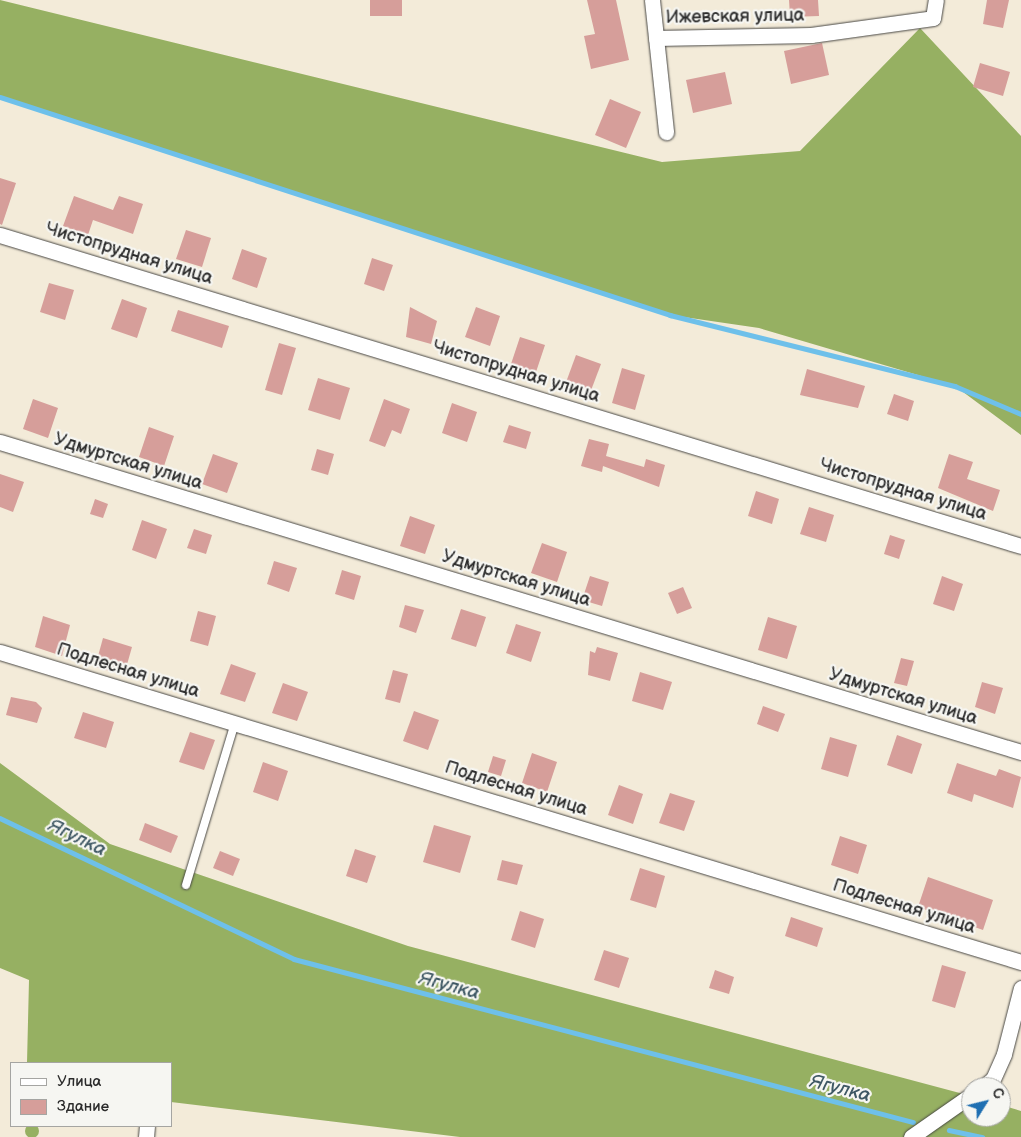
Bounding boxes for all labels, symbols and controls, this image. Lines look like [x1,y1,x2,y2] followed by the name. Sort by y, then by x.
[665,5,805,29] street label: Ижевская улица
[43,218,215,290] street label: Чистопрудная улица
[430,336,602,408] street label: Чистопрудная улица
[51,429,205,495] street label: Удмуртская улица
[817,454,989,526] street label: Чистопрудная улица
[439,546,593,612] street label: Удмуртская улица
[54,639,202,703] street label: Подлесная улица
[826,664,980,730] street label: Удмуртская улица
[442,757,590,821] street label: Подлесная улица
[44,814,110,862] water label: Ягулка
[830,875,978,939] street label: Подлесная улица
[416,967,482,1005] water label: Ягулка
[10,1062,172,1127] legend
[807,1070,873,1108] water label: Ягулка
[57,1072,101,1091] text: Улица
[961,1077,1011,1127] north arrow
[988,1085,1007,1102] text: С
[57,1097,109,1116] text: Здание

